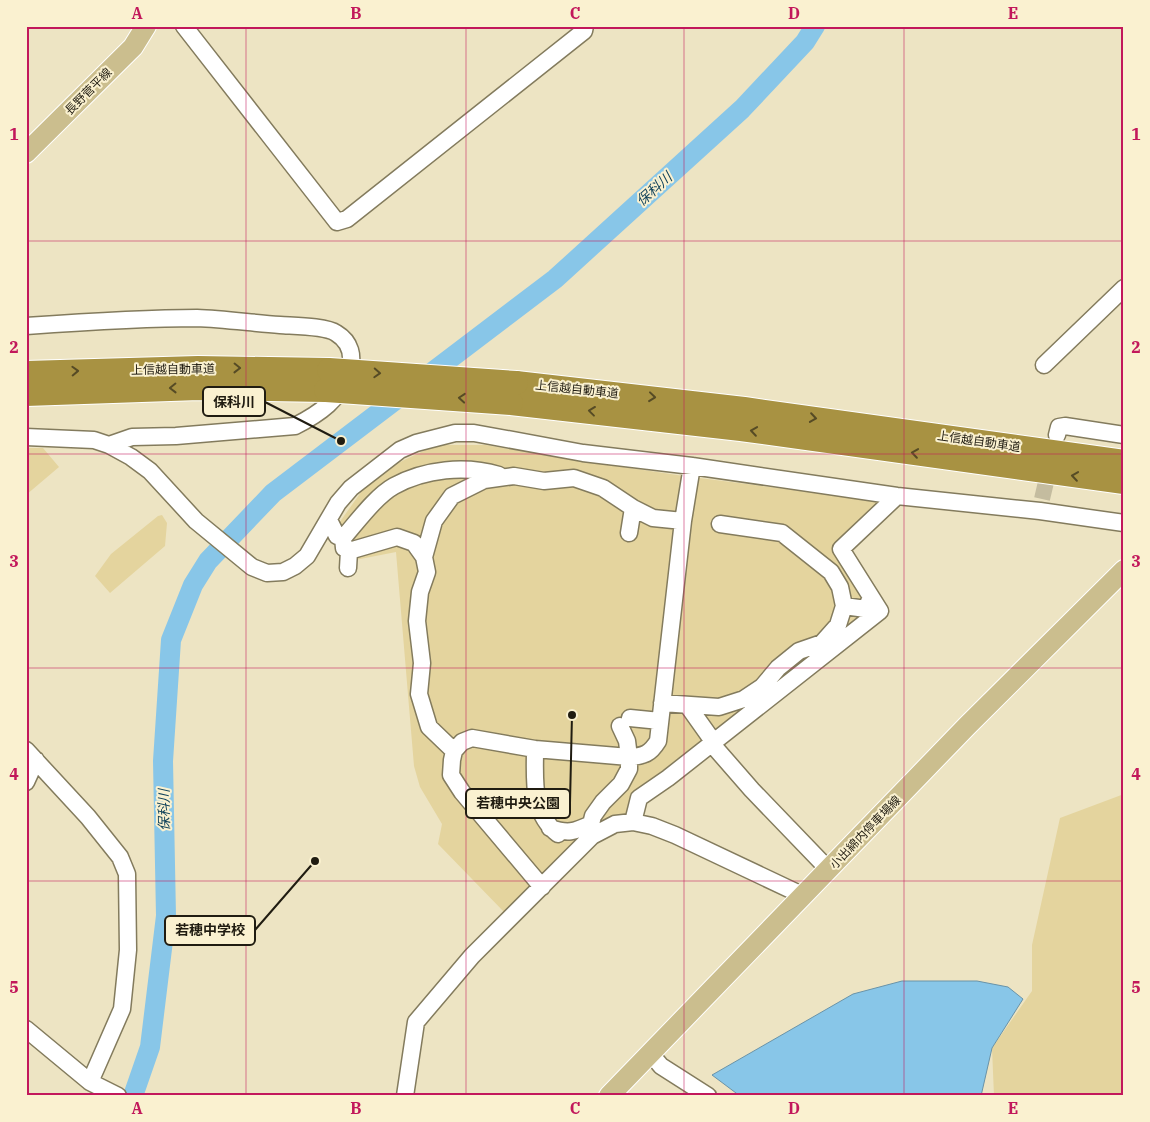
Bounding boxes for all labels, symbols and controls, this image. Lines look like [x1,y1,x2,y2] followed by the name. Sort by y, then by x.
[131,3,143,23] text: A
[350,3,362,23] text: B
[570,3,580,23] text: C
[788,3,800,23] text: D
[1008,3,1018,23] text: E
[61,64,115,118] street label: 長野菅平線
[9,124,19,144] text: 1
[1131,124,1141,144] text: 1
[632,167,677,210] water label: 保科川
[9,337,19,357] text: 2
[1131,337,1141,357] text: 2
[131,361,215,377] street label: 上信越自動車道
[234,363,242,373] one-way arrow
[72,366,79,376] one-way arrow
[374,368,382,378] one-way arrow
[534,377,620,401] street label: 上信越自動車道
[168,383,176,394] one-way arrow
[203,387,265,416] callout: 保科川
[648,391,656,402] one-way arrow
[213,393,255,411] text: 保科川
[458,393,466,404] one-way arrow
[588,406,596,417] one-way arrow
[809,412,817,423] one-way arrow
[749,426,758,436] one-way arrow
[936,428,1022,454] street label: 上信越自動車道
[910,448,918,459] one-way arrow
[1071,471,1080,481] one-way arrow
[9,551,19,571] text: 3
[1131,551,1141,571] text: 3
[9,764,19,784] text: 4
[1131,764,1141,784] text: 4
[155,787,173,831] water label: 保科川
[466,789,570,818] callout: 若穂中央公園
[826,792,904,872] street label: 小出綿内停車場線
[476,794,560,812] text: 若穂中央公園
[165,916,255,945] callout: 若穂中学校
[175,921,245,939] text: 若穂中学校
[9,977,19,997] text: 5
[1131,977,1141,997] text: 5
[131,1098,143,1118] text: A
[350,1098,362,1118] text: B
[570,1098,580,1118] text: C
[788,1098,800,1118] text: D
[1008,1098,1018,1118] text: E

